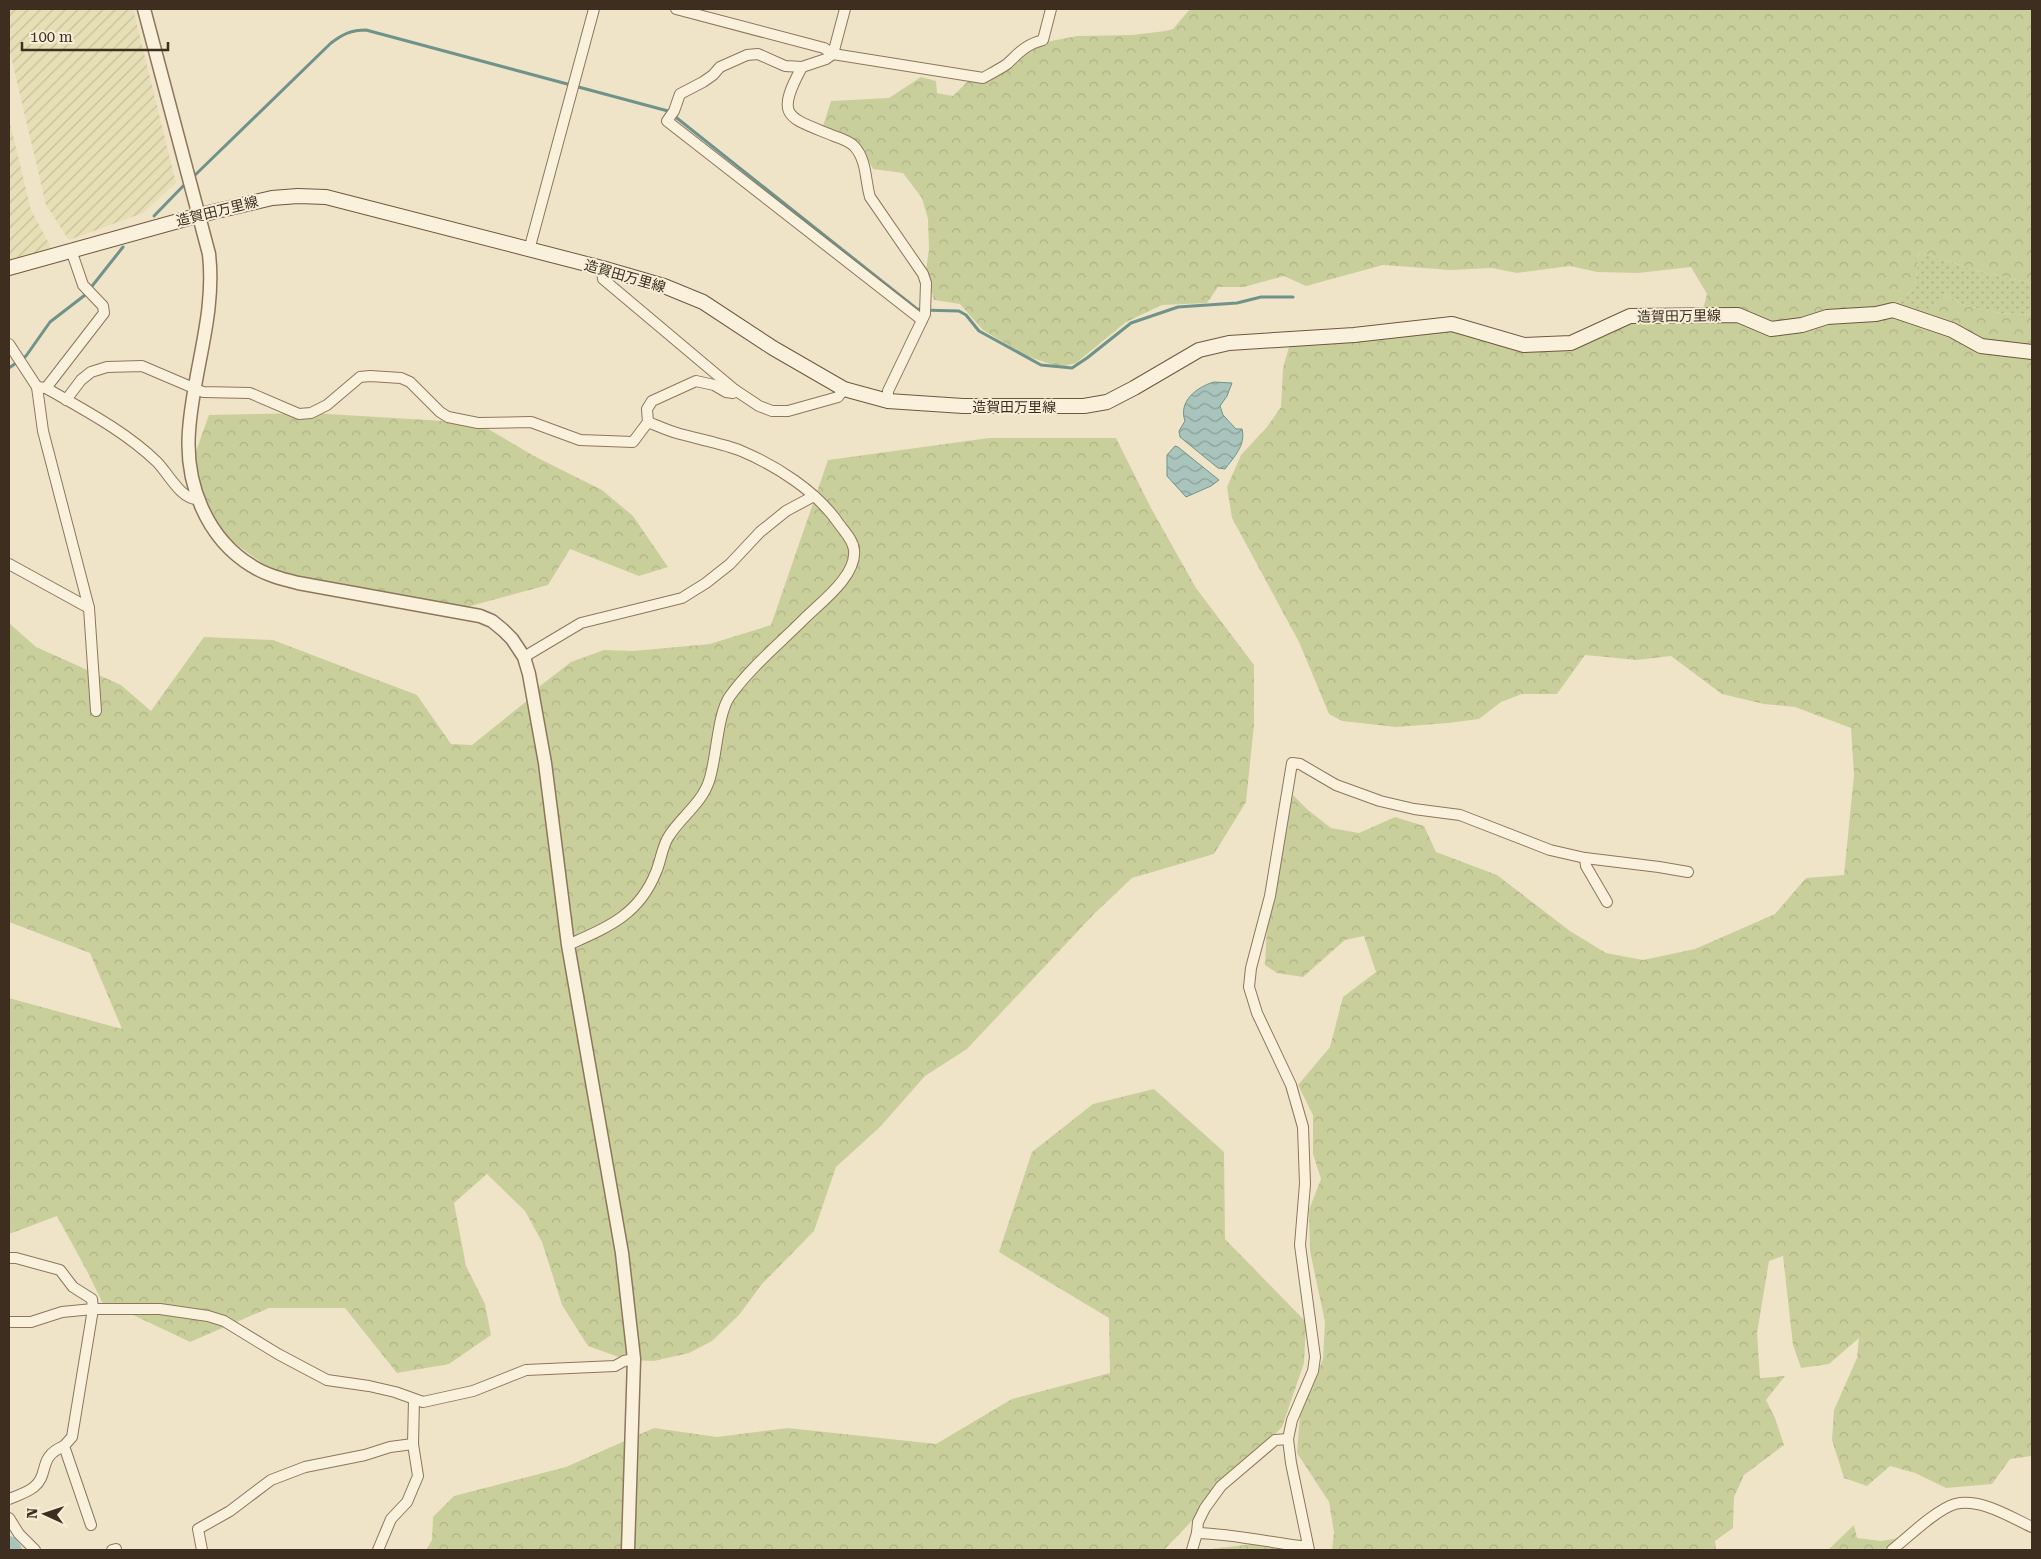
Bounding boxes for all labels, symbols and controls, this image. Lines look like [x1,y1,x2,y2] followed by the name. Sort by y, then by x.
[22,20,169,52] scale bar
[30,28,73,46] text: 100 m
[174,193,260,229] street label: 造賀田万里線
[582,257,668,295] street label: 造賀田万里線
[1637,307,1721,325] street label: 造賀田万里線
[972,399,1056,415] street label: 造賀田万里線
[20,1489,70,1539] north arrow
[24,1507,40,1519] text: N

